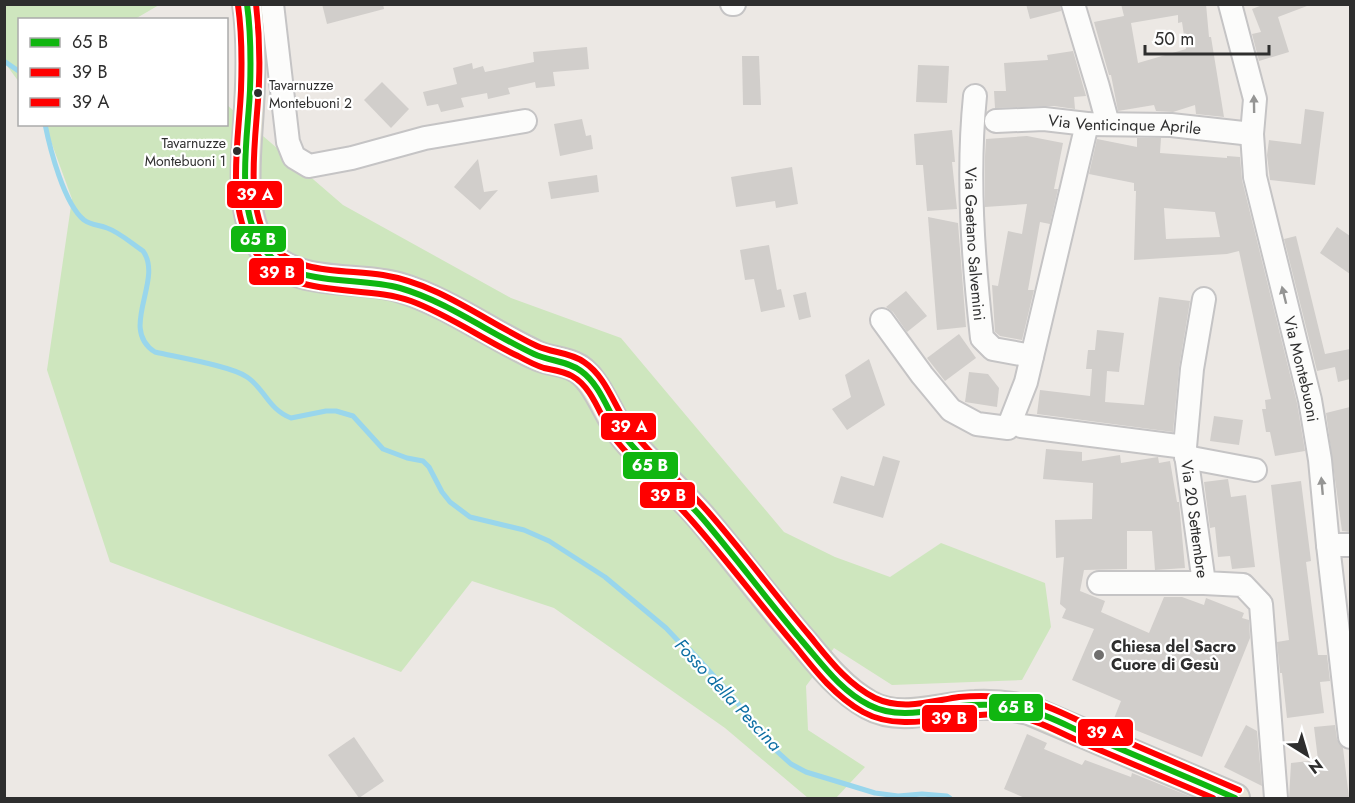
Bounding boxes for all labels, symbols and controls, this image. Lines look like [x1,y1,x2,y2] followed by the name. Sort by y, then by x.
[18,18,228,126] legend
[1145,18,1270,56] scale bar
[1154,26,1194,52] text: 50 m
[72,29,108,55] text: 65 B
[72,59,108,85] text: 39 B
[269,75,352,113] place label: Tavarnuzze Montebuoni 2
[252,87,264,99] marker: Tavarnuzze Montebuoni 2
[72,89,110,115] text: 39 A
[1249,94,1258,113] one-way arrow
[1047,108,1202,140] street label: Via Venticinque Aprile
[145,133,226,171] place label: Tavarnuzze Montebuoni 1
[231,145,243,157] marker: Tavarnuzze Montebuoni 1
[960,167,992,322] street label: Via Gaetano Salvemini
[226,180,283,209] line badge: 39 A
[236,183,274,206] text: 39 A
[230,225,287,253] line badge: 65 B
[240,228,276,251] text: 65 B
[248,257,305,286] line badge: 39 B
[259,261,295,284] text: 39 B
[1279,286,1289,305] one-way arrow
[1278,313,1325,424] street label: Via Montebuoni
[600,412,657,441] line badge: 39 A
[610,415,648,438] text: 39 A
[622,451,679,480] line badge: 65 B
[632,454,668,477] text: 65 B
[1175,459,1215,579] street label: Via 20 Settembre
[1318,477,1327,496] one-way arrow
[639,481,696,509] line badge: 39 B
[650,484,686,507] text: 39 B
[669,633,787,757] water label: Fosso della Pescina
[1111,635,1236,676] place label: Chiesa del Sacro Cuore di Gesù
[1092,648,1106,662] marker: Chiesa del Sacro Cuore di Gesù
[988,693,1044,722] line badge: 65 B
[998,696,1034,719] text: 65 B
[921,704,978,733] line badge: 39 B
[931,707,967,730] text: 39 B
[1077,718,1134,747] line badge: 39 A
[1086,721,1124,744] text: 39 A
[1277,725,1337,785] north arrow
[1304,754,1328,780] text: N

